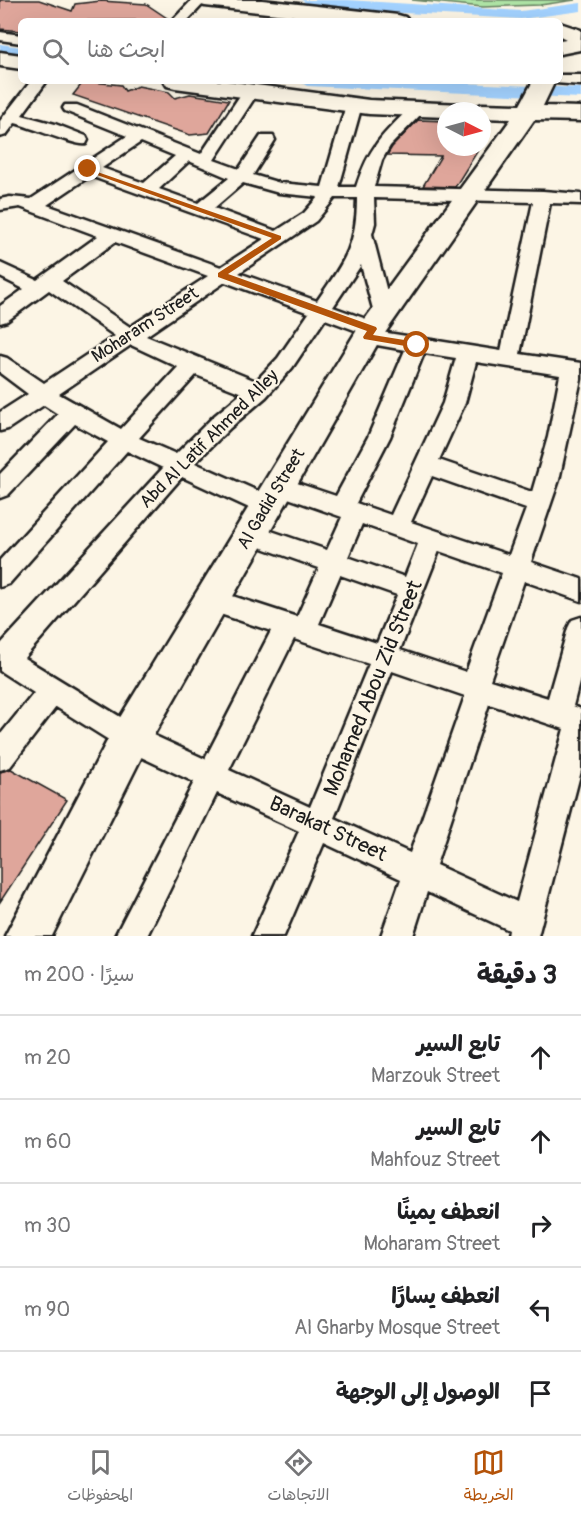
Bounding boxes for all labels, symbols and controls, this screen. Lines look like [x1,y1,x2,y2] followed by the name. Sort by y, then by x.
[18,18,563,84] search box
[39,35,72,68] icon: search
[87,36,165,64] text: ابحث هنا
[437,102,491,156] north arrow
[74,155,100,181] route end
[87,281,203,368] street label: Moharam Street
[403,331,429,357] route start
[135,364,284,513] street label: Abd Al Latif Ahmed Alley
[232,444,311,554] street label: Al Gadid Street
[317,576,429,800] street label: Mohamed Abou Zid Street
[265,790,392,868] street label: Barakat Street
[477,959,557,991] text: 3 دقيقة
[24,962,135,987] text: سيرًا · 200 m
[417,1030,500,1058] text: تابع السير
[524,1041,557,1074] icon: ahead
[24,1045,71,1070] text: 20 m
[371,1063,500,1088] text: Marzouk Street
[417,1114,500,1142] text: تابع السير
[524,1125,557,1158] icon: ahead
[24,1129,71,1154] text: 60 m
[370,1147,500,1172] text: Mahfouz Street
[397,1198,500,1226] text: انعطف يمينًا
[524,1209,557,1242] icon: right
[24,1213,71,1238] text: 30 m
[363,1231,500,1256] text: Moharam Street
[391,1282,500,1310] text: انعطف يسارًا
[524,1293,557,1326] icon: left
[24,1297,70,1322] text: 90 m
[294,1315,500,1340] text: Al Gharby Mosque Street
[524,1377,557,1410] icon: arrive
[336,1378,500,1406] text: الوصول إلى الوجهة
[67,1446,133,1509] tab: المحفوظات
[268,1446,329,1509] tab: الاتجاهات
[464,1446,514,1509] tab: الخريطة

